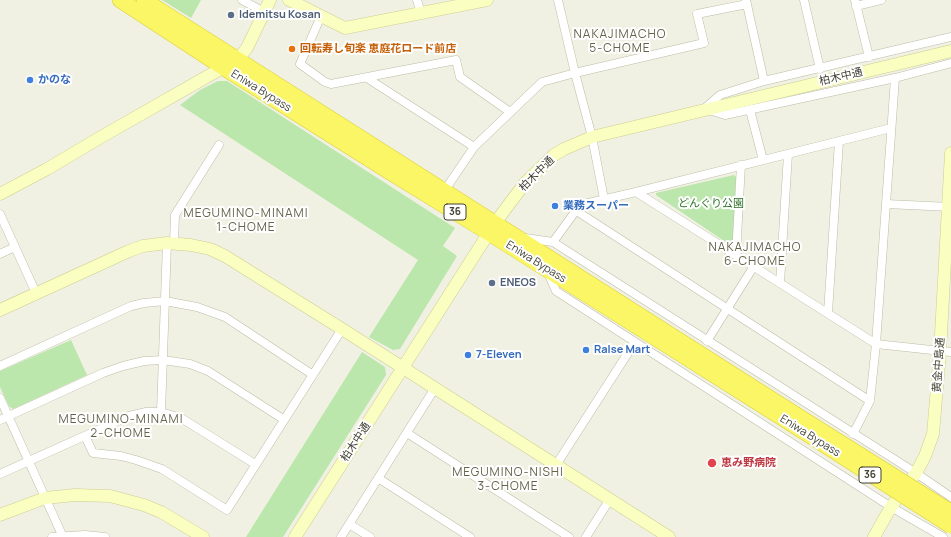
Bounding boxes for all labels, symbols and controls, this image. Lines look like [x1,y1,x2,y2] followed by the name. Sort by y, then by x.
[239,8,321,22] place label: Idemitsu Kosan
[226,10,236,20] marker: Idemitsu Kosan
[574,28,666,56] district label: NAKAJIMACHO 5-CHOME
[300,42,456,56] place label: 回転寿し旬楽 恵庭花ロード前店
[287,44,297,54] marker: 回転寿し旬楽 恵庭花ロード前店
[818,66,864,88] street label: 柏木中通
[228,67,294,115] street label: Eniwa Bypass
[38,73,71,87] place label: かのな
[25,75,35,85] marker: かのな
[517,154,557,194] street label: 柏木中通
[678,197,744,211] park label: どんぐり公園
[563,199,629,213] place label: 業務スーパー
[550,201,560,211] marker: 業務スーパー
[444,204,466,220] road number: 36
[184,207,308,235] district label: MEGUMINO-MINAMI 1-CHOME
[503,238,569,286] street label: Eniwa Bypass
[709,241,801,269] district label: NAKAJIMACHO 6-CHOME
[500,276,536,290] place label: ENEOS
[487,278,497,288] marker: ENEOS
[930,337,948,393] street label: 黄金中島通
[594,343,650,357] place label: Ralse Mart
[581,345,591,355] marker: Ralse Mart
[476,348,522,362] place label: 7-Eleven
[463,350,473,360] marker: 7-Eleven
[777,412,843,460] street label: Eniwa Bypass
[59,413,183,441] district label: MEGUMINO-MINAMI 2-CHOME
[338,420,374,464] street label: 柏木中通
[721,456,776,470] place label: 恵み野病院
[706,457,718,469] marker: 恵み野病院
[452,466,564,494] district label: MEGUMINO-NISHI 3-CHOME
[859,467,881,483] road number: 36

